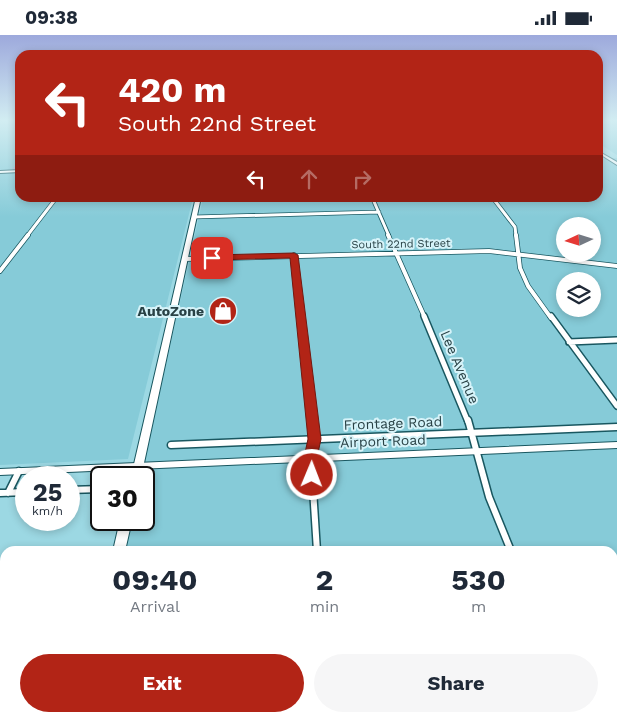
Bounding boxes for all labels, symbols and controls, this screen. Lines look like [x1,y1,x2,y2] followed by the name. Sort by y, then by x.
[25,6,78,29] text: 09:38
[118,69,227,111] text: 420 m
[35,70,100,135] icon: left
[118,111,316,136] text: South 22nd Street
[242,165,270,193] icon: left
[295,165,323,193] icon: ahead
[348,165,376,193] icon: right
[556,217,601,263] north arrow
[556,217,601,317] map controls
[191,237,233,279] pin
[351,237,451,251] street label: South 22nd Street
[198,244,226,272] icon: arrive
[556,272,601,317] button: layers
[208,296,238,326] shop icon: AutoZone
[138,303,204,319] place label: AutoZone
[437,328,483,406] street label: Lee Avenue
[343,413,443,433] street label: Frontage Road
[340,432,426,450] street label: Airport Road
[285,448,337,500] position arrow
[90,466,155,531] speed limit sign: 30
[33,478,62,507] text: 25
[32,504,63,518] text: km/h
[112,562,198,597] text: 09:40
[316,562,333,597] text: 2
[451,562,506,597] text: 530
[130,597,180,616] text: Arrival
[310,597,339,616] text: min
[471,597,486,616] text: m
[20,654,304,712] button: Exit
[314,654,598,712] button: Share

